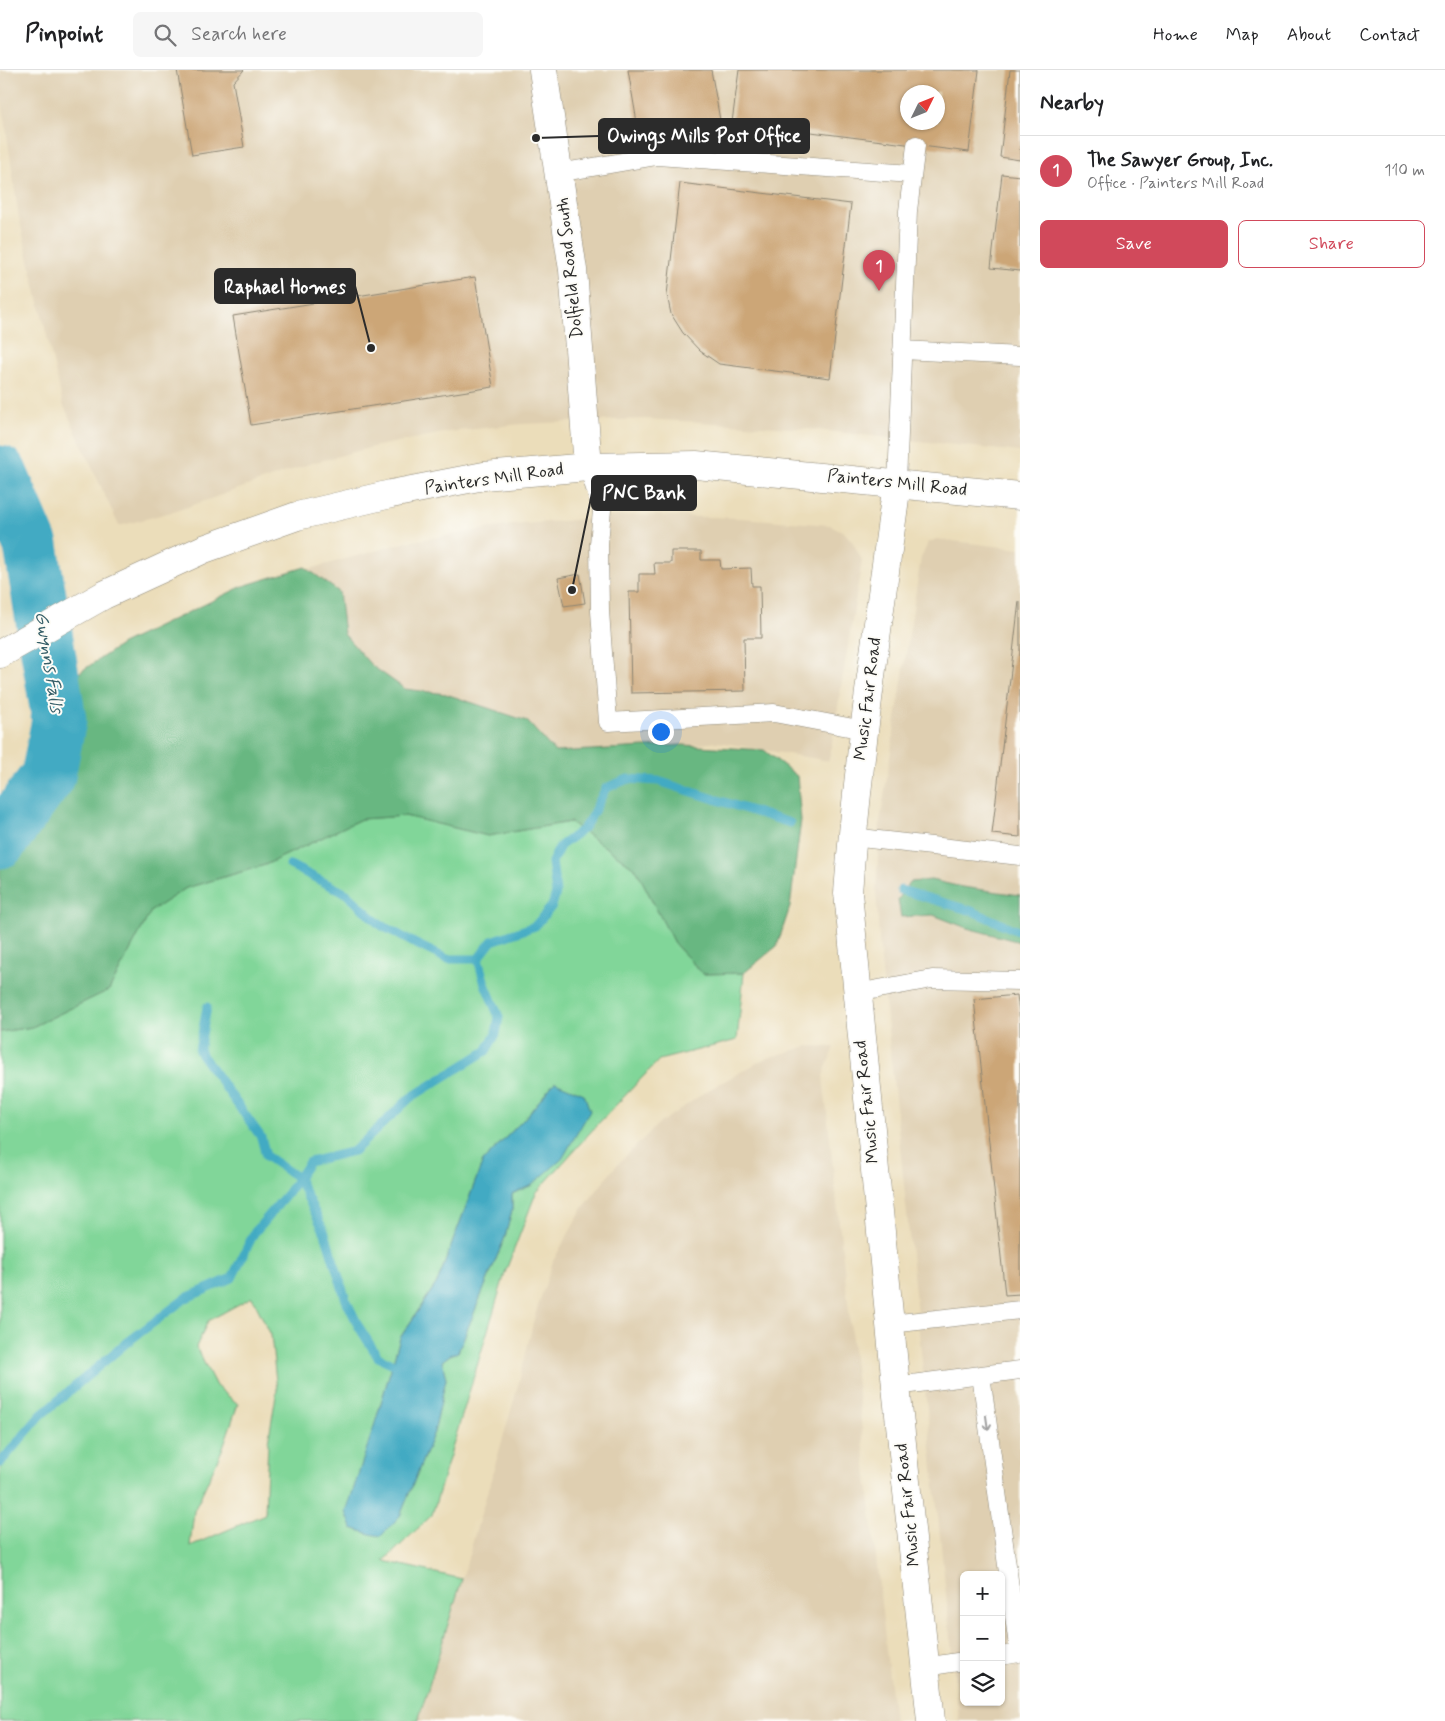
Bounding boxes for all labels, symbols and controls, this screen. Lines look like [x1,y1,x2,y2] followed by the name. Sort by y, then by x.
[133,12,483,57] search box
[25,19,103,50] text: Pinpoint
[151,21,179,49] icon: search
[191,22,287,47] text: Search here
[1153,23,1198,47] text: Home
[1226,23,1259,47] text: Map
[1287,23,1331,47] text: About
[1359,23,1420,47] text: Contact
[900,85,945,130] north arrow
[1040,89,1104,117] text: Nearby
[599,119,809,153] callout: Owings Mills Post Office
[607,124,802,152] text: Owings Mills Post Office
[1087,148,1273,173] text: The Sawyer Group, Inc.
[1052,160,1060,181] text: 1
[1384,160,1425,181] text: 110 m
[1087,173,1264,194] text: Office · Painters Mill Road
[551,196,589,340] street label: Dolfield Road South
[1040,220,1228,268] button: Save
[1238,220,1425,268] button: Share
[863,250,895,291] pin: 1
[215,269,355,303] callout: Raphael Homes
[224,275,347,300] text: Raphael Homes
[423,457,565,501] street label: Painters Mill Road
[826,464,968,502] street label: Painters Mill Road
[592,476,696,510] callout: PNC Bank
[602,481,686,506] text: PNC Bank
[29,609,70,716] water label: Gwynns Falls
[849,636,887,762] street label: Music Fair Road
[648,719,674,745] your location
[849,1039,885,1165] street label: Music Fair Road
[983,1415,993,1431] one-way arrow
[890,1442,926,1568] street label: Music Fair Road
[960,1571,1005,1706] map controls
[960,1571,1005,1616] button: +
[960,1616,1005,1661] button: −
[960,1661,1005,1706] button: layers

